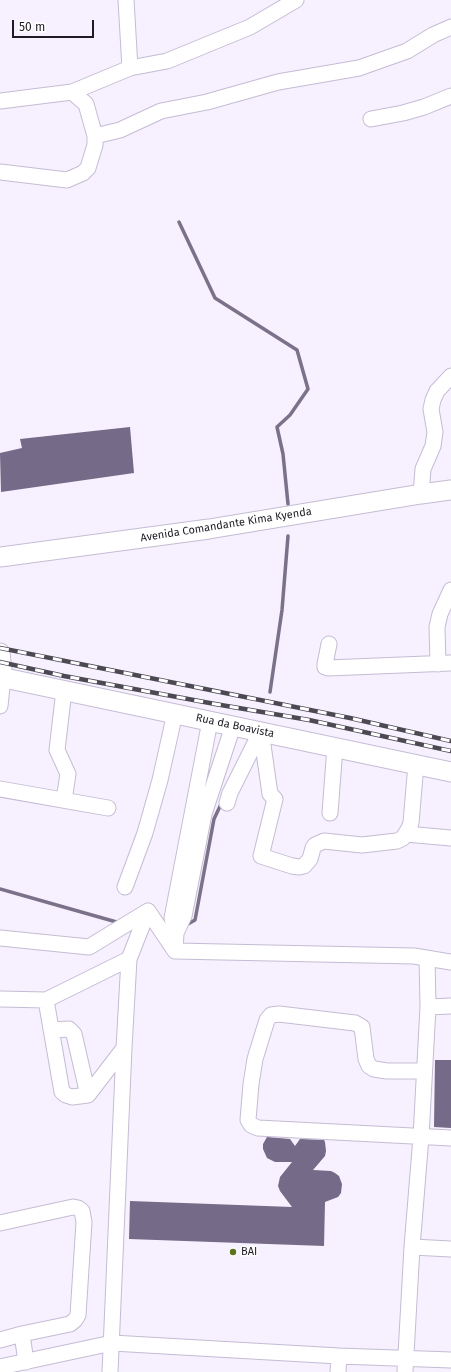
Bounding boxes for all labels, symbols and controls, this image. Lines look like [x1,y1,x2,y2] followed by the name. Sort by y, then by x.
[14,12,96,38] scale bar
[19,20,45,34] text: 50 m
[139,505,313,545] street label: Avenida Comandante Kima Kyenda
[195,711,275,741] street label: Rua da Boavista
[241,1245,257,1259] place label: BAI
[228,1247,238,1257] marker: BAI

